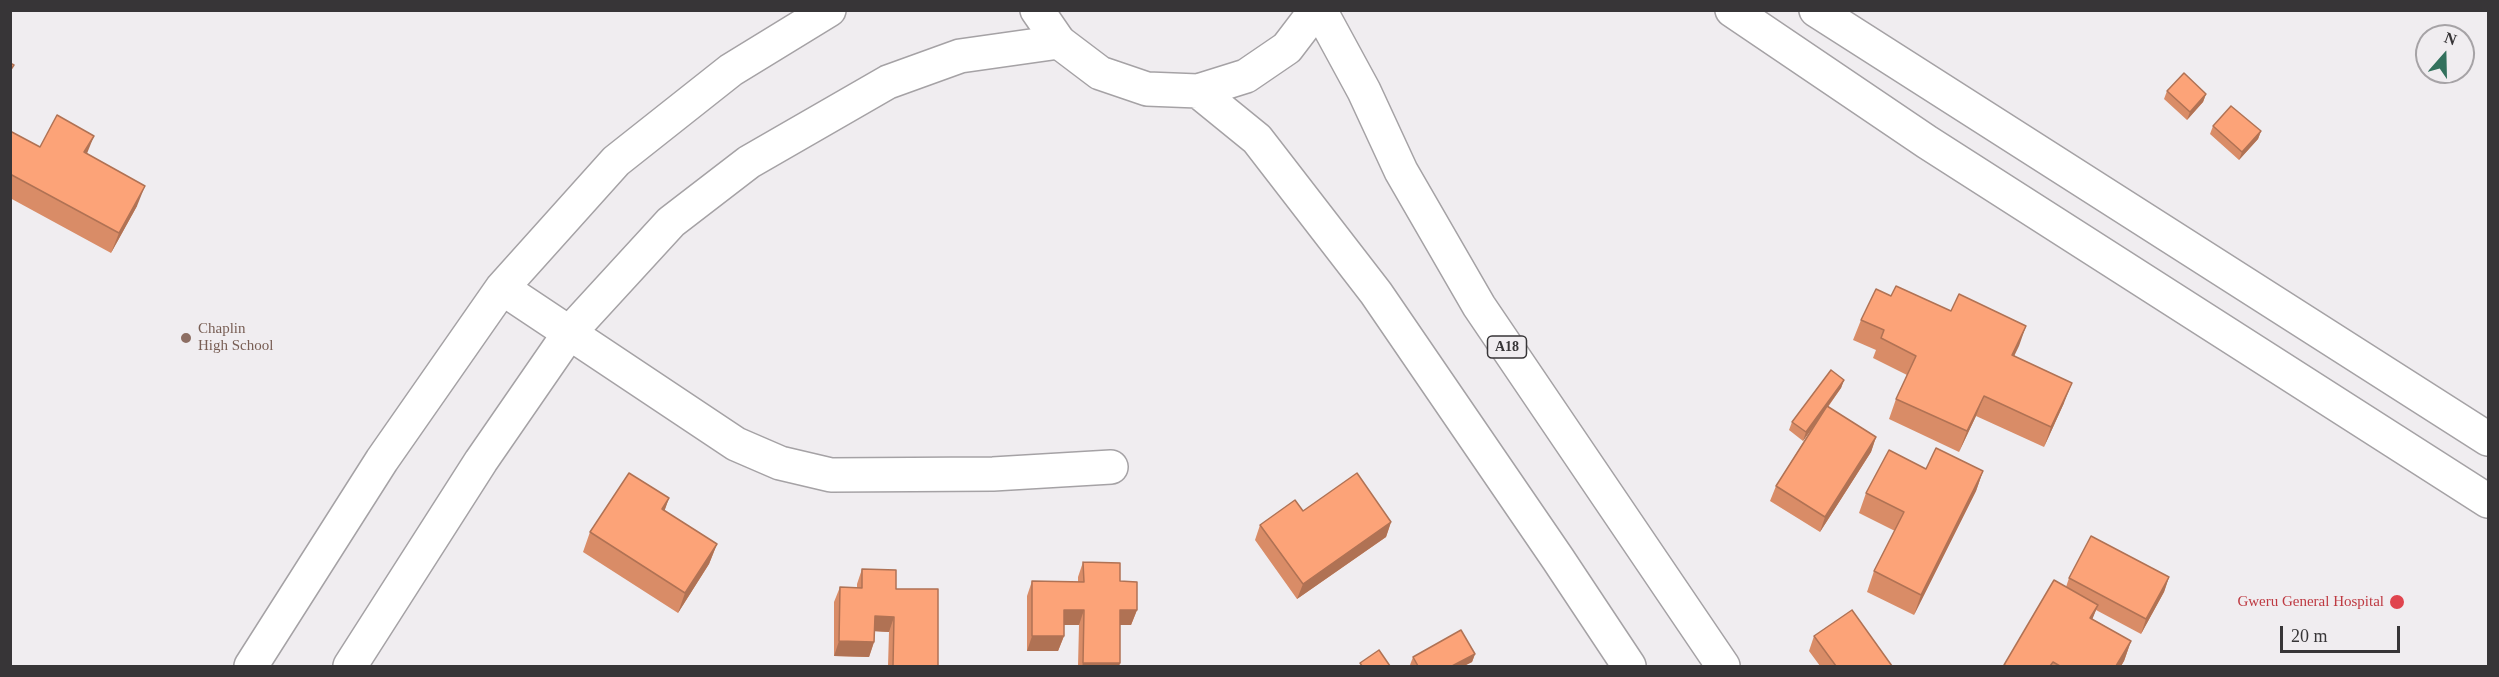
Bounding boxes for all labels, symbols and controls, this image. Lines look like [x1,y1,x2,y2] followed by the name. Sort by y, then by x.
[2415,24,2475,84] north arrow
[2442,29,2459,48] text: N
[198,320,273,355] place label: Chaplin High School
[179,331,193,345] marker: Chaplin High School
[1488,336,1526,358] road number: A18
[2237,593,2384,611] place label: Gweru General Hospital
[2388,593,2406,611] marker: Gweru General Hospital
[2283,614,2403,652] scale bar
[2291,626,2328,646] text: 20 m

